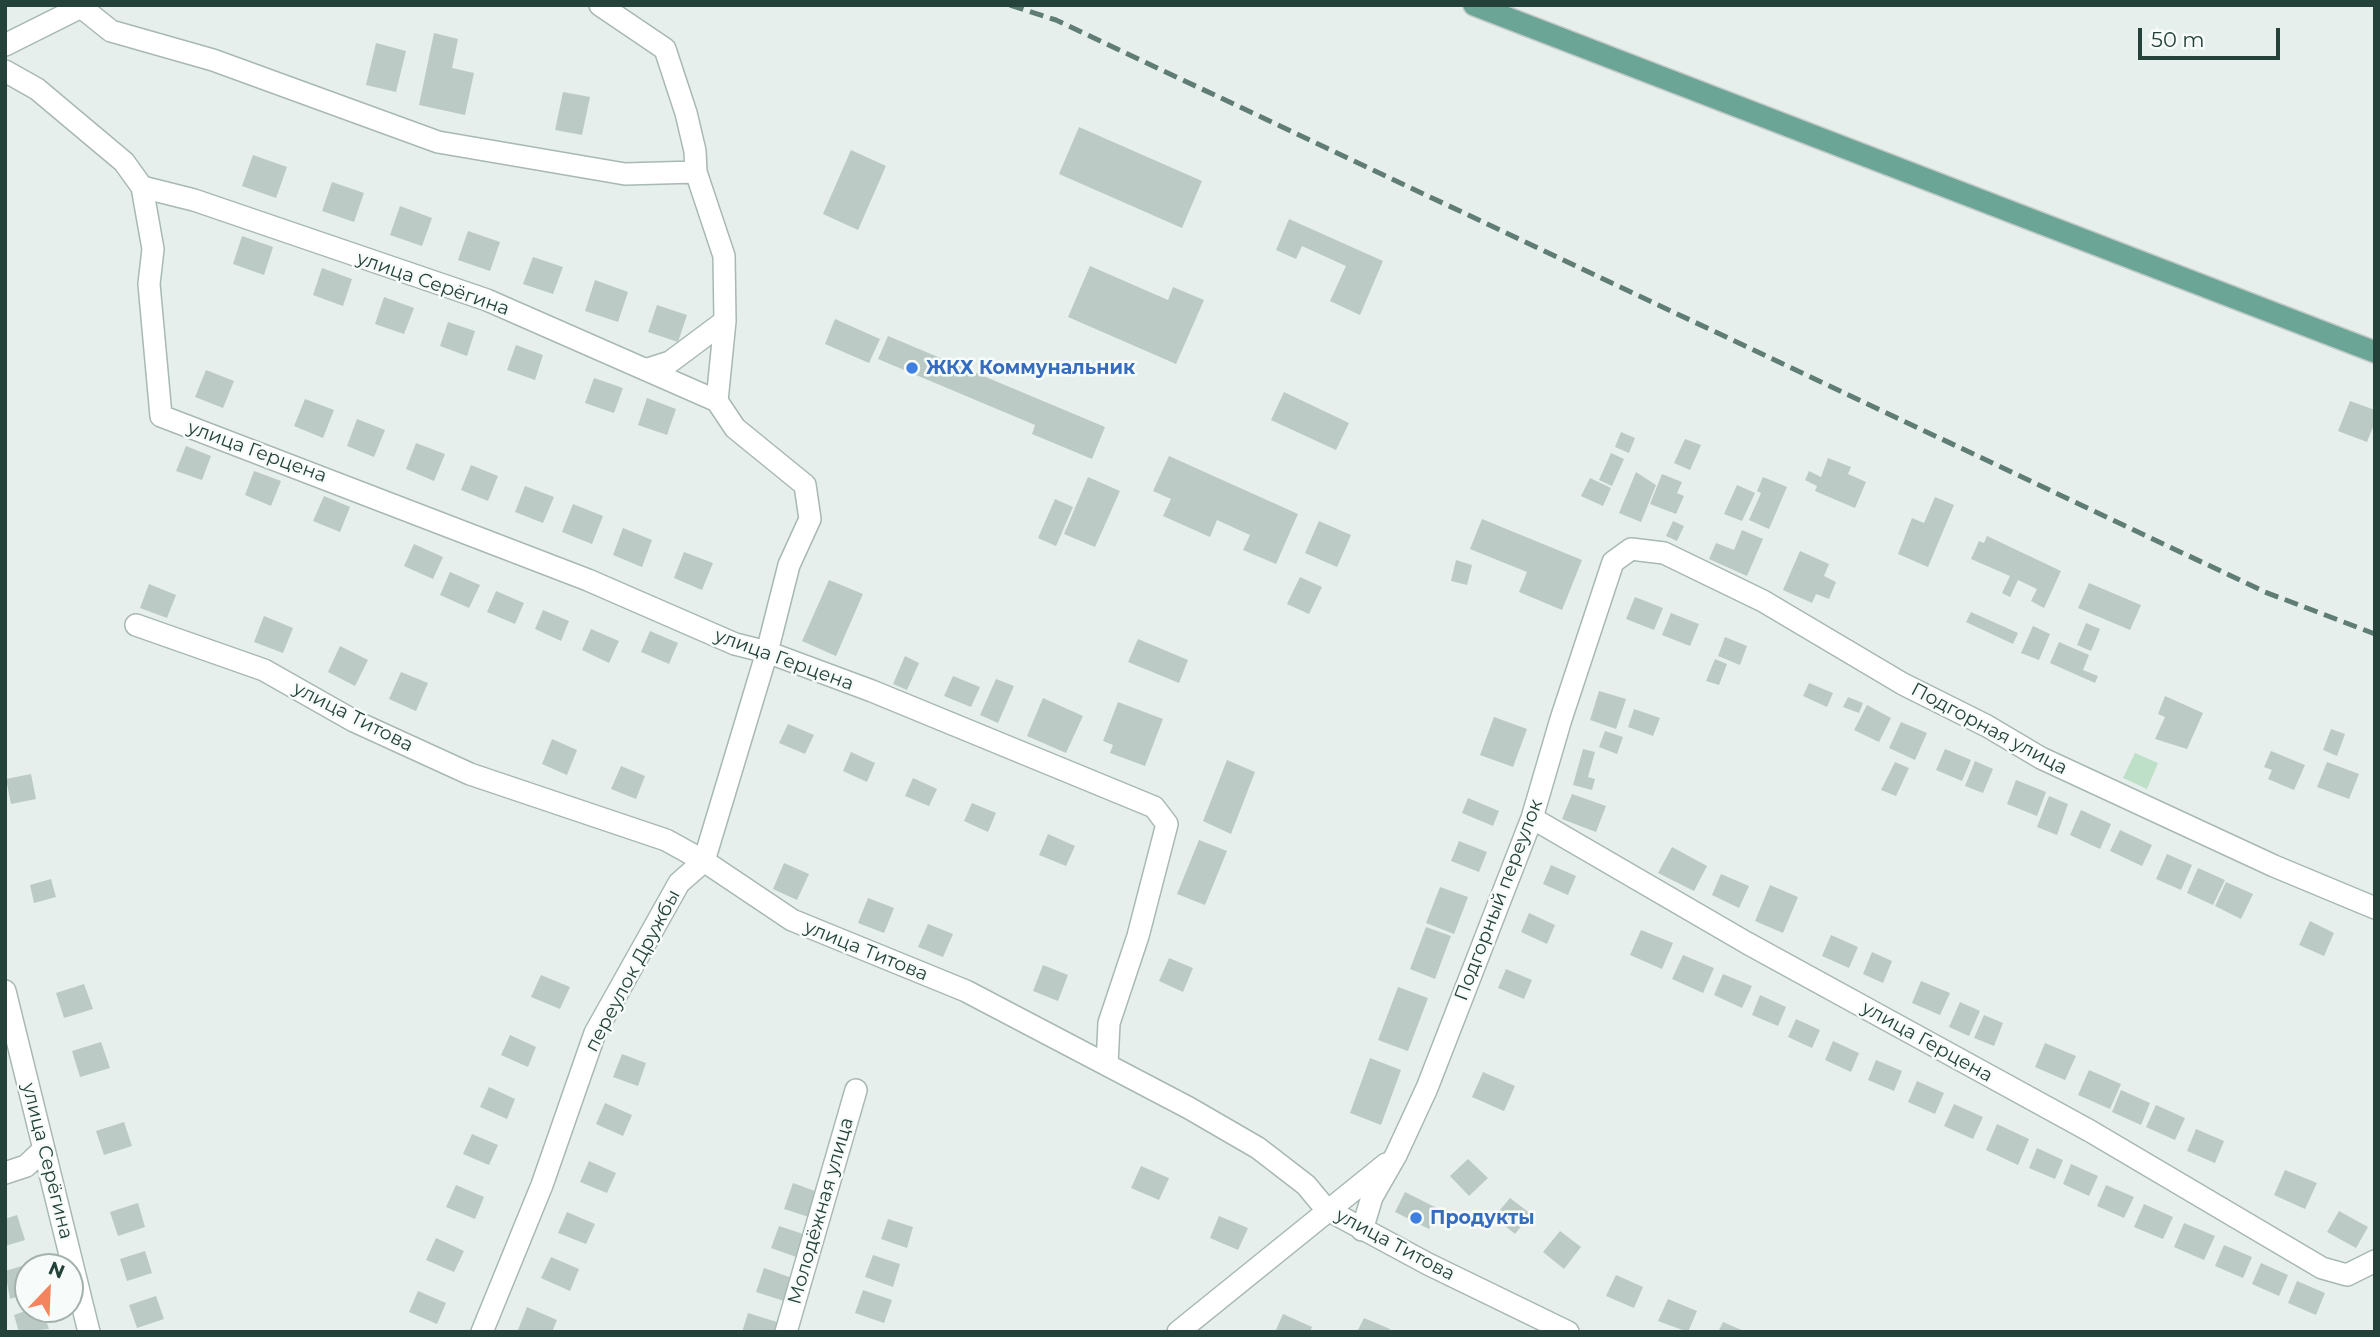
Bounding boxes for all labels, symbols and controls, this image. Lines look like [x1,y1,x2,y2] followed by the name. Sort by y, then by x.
[2142,14,2284,58] scale bar
[2151,27,2205,52] text: 50 m
[354,247,512,321] street label: улица Серёгина
[926,357,1135,379] place label: ЖКХ Коммунальник
[904,360,920,376] marker: ЖКХ Коммунальник
[184,416,330,488] street label: улица Герцена
[711,624,857,696] street label: улица Герцена
[289,677,417,757] street label: улица Титова
[1907,678,2071,780] street label: Подгорная улица
[1450,796,1548,1004] street label: Подгорный переулок
[581,886,685,1056] street label: переулок Дружбы
[801,916,931,986] street label: улица Титова
[1857,997,1997,1087] street label: улица Герцена
[17,1081,77,1241] street label: улица Серёгина
[783,1115,859,1307] street label: Молодёжная улица
[1332,1204,1458,1286] street label: улица Титова
[1430,1207,1534,1229] place label: Продукты
[1408,1210,1424,1226] marker: Продукты
[14,1253,84,1323] north arrow
[45,1256,68,1284] text: N

